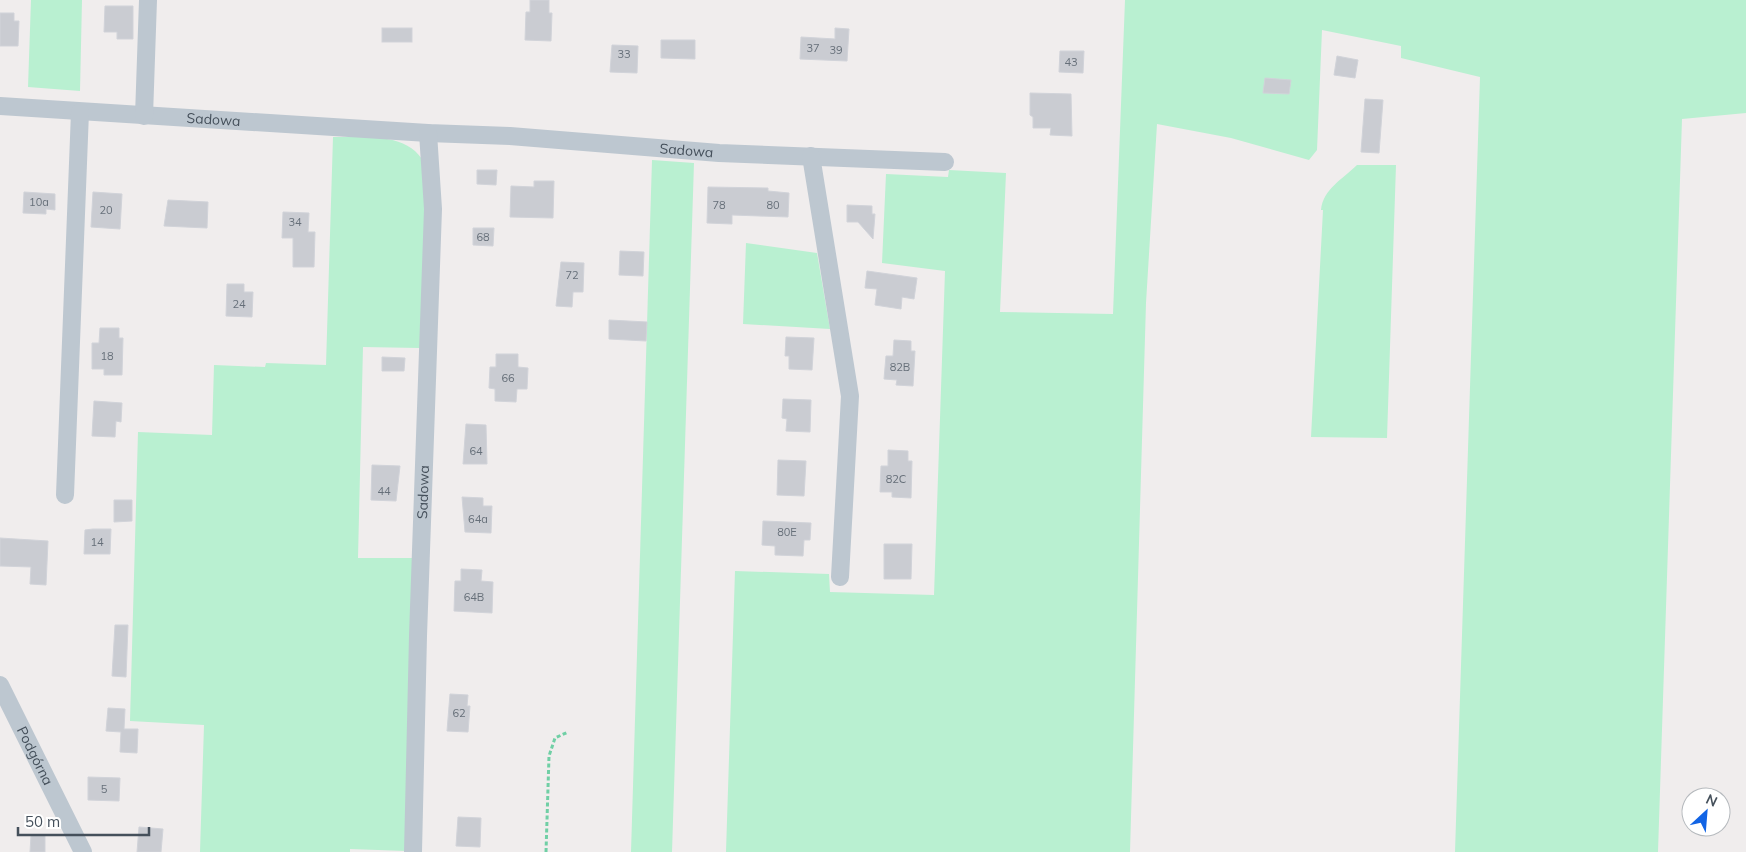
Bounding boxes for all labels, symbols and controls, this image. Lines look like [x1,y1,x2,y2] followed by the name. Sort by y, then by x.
[806,41,820,55] house number: 37
[829,43,843,57] house number: 39
[617,47,631,61] house number: 33
[1064,55,1078,69] house number: 43
[186,109,241,130] street label: Sadowa
[659,139,714,162] street label: Sadowa
[29,195,49,209] house number: 10a
[712,198,726,212] house number: 78
[766,198,780,212] house number: 80
[99,203,113,217] house number: 20
[288,215,302,229] house number: 34
[476,230,490,244] house number: 68
[565,268,579,282] house number: 72
[232,297,246,311] house number: 24
[100,349,114,363] house number: 18
[890,360,910,374] house number: 82B
[501,371,515,385] house number: 66
[469,444,483,458] house number: 64
[413,465,433,519] street label: Sadowa
[886,472,906,486] house number: 82C
[377,484,391,498] house number: 44
[468,512,488,526] house number: 64a
[777,525,797,539] house number: 80E
[90,535,104,549] house number: 14
[464,590,484,604] house number: 64B
[452,706,466,720] house number: 62
[13,723,57,788] street label: Podgórna
[101,782,108,796] house number: 5
[1681,787,1731,837] north arrow
[1703,790,1720,811] text: N
[18,804,149,836] scale bar
[25,812,60,831] text: 50 m

